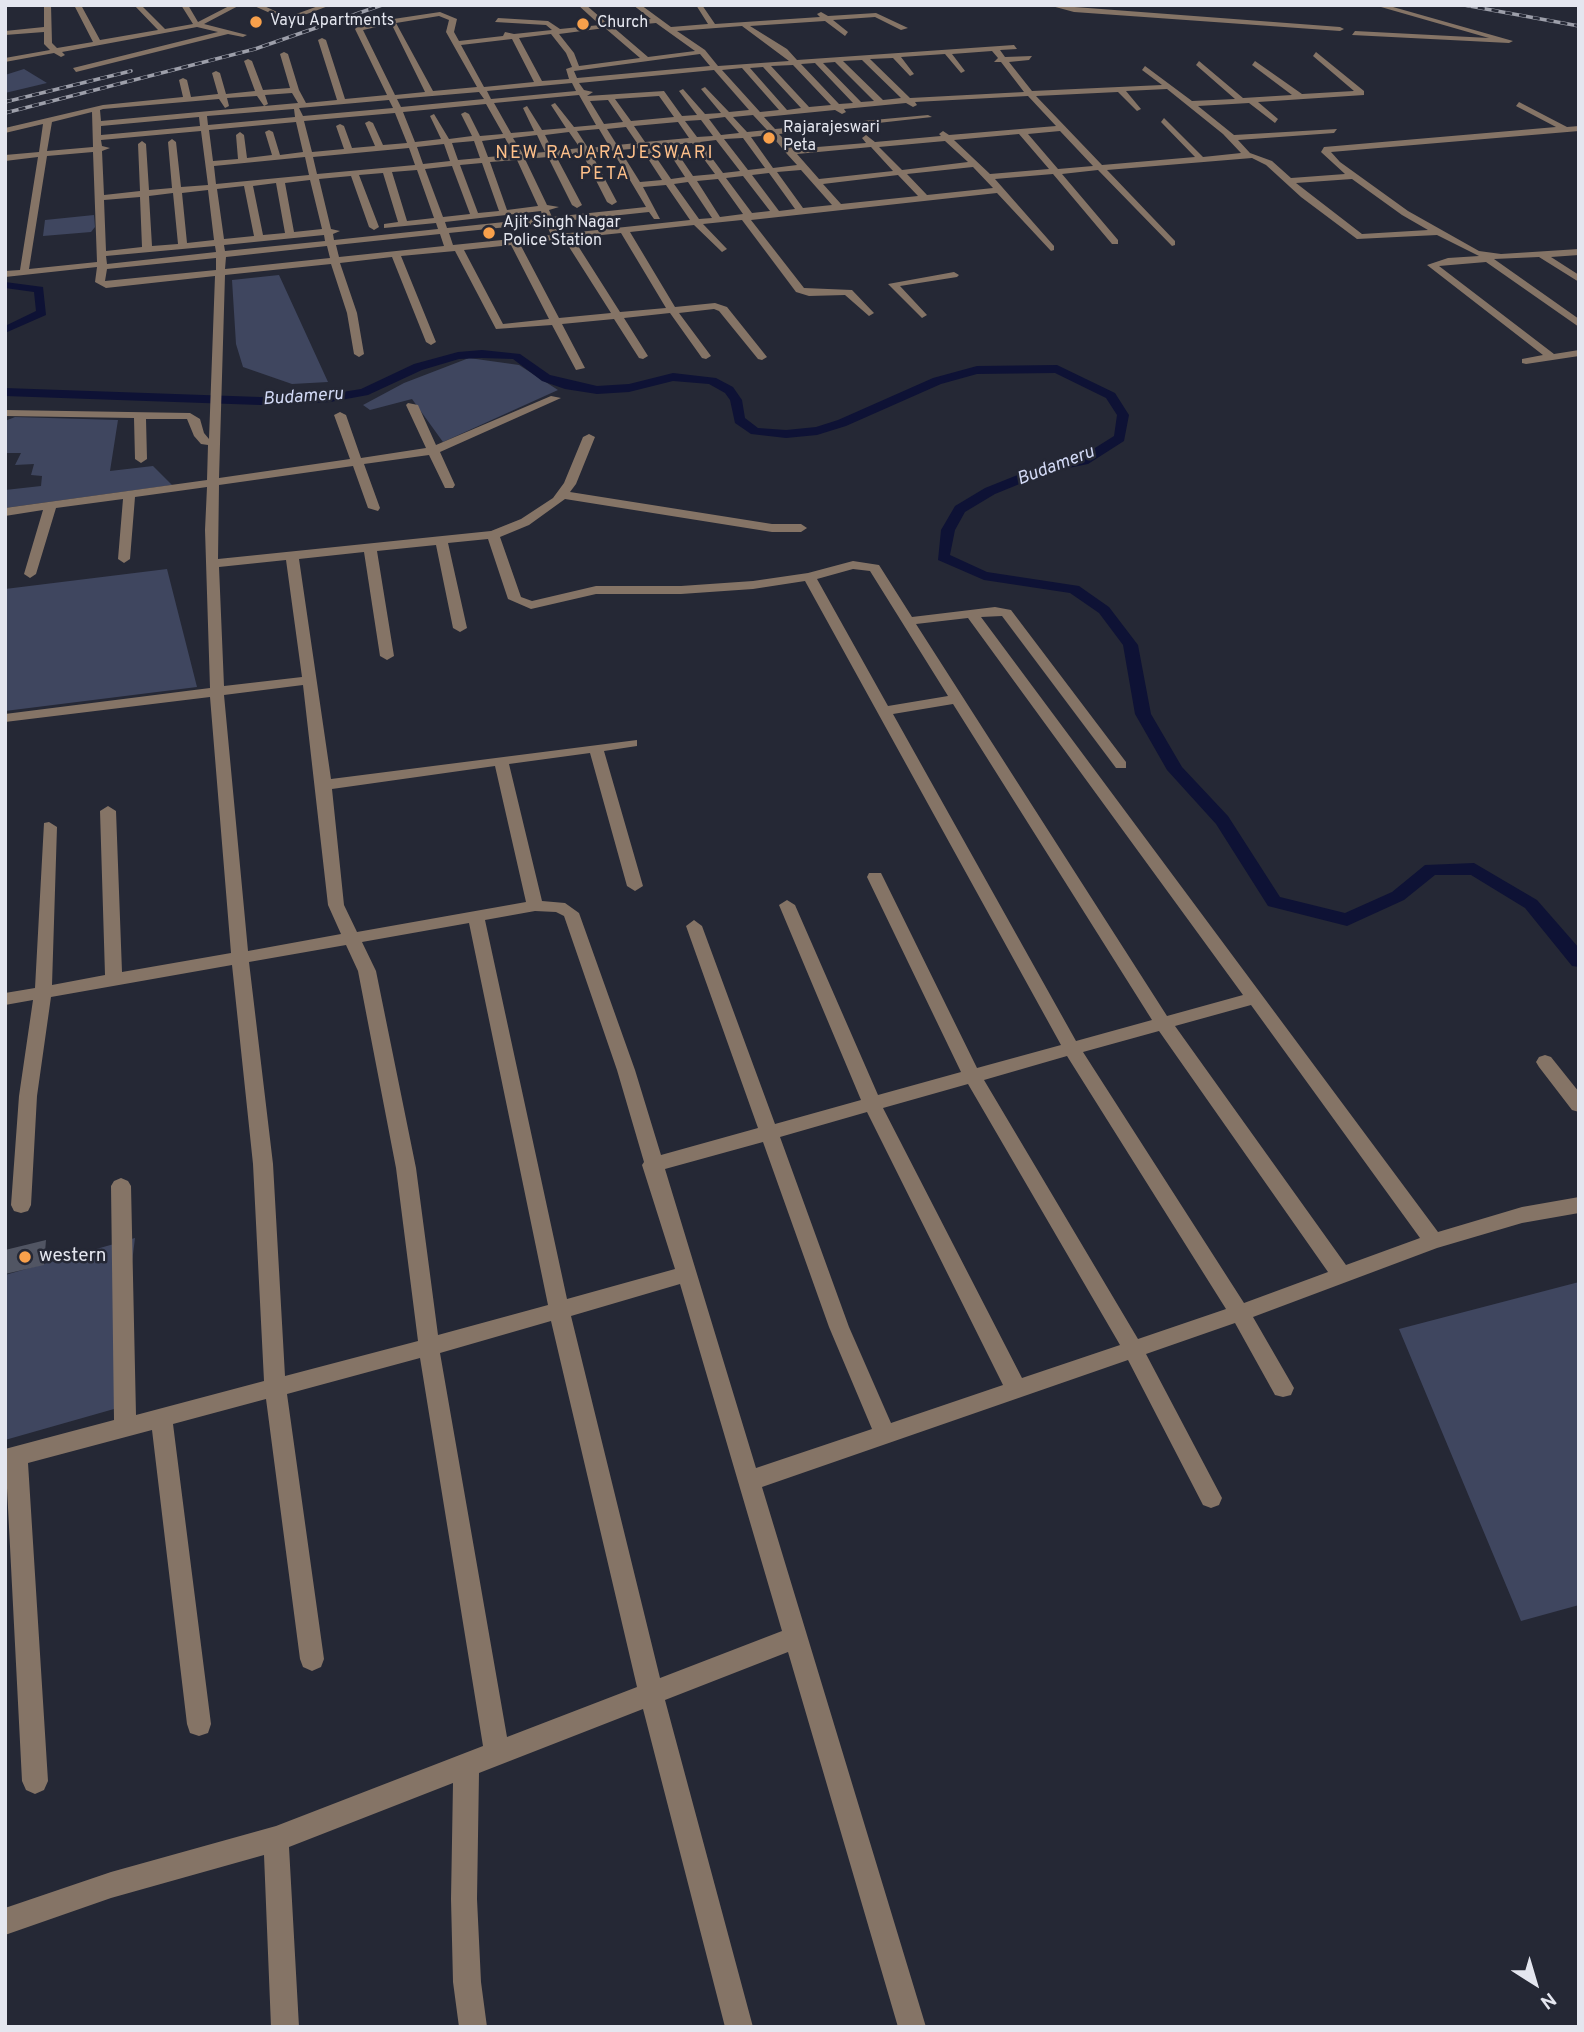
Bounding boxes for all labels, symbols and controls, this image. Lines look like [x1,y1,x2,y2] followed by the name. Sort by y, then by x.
[270,12,394,32] place label: Vayu Apartments
[248,14,264,30] marker: Vayu Apartments
[597,14,648,34] place label: Church
[575,16,591,32] marker: Church
[783,119,880,157] place label: Rajarajeswari Peta
[761,130,777,146] marker: Rajarajeswari Peta
[497,143,713,186] district label: NEW RAJARAJESWARI PETA
[503,214,621,252] place label: Ajit Singh Nagar Police Station
[481,225,497,241] marker: Ajit Singh Nagar Police Station
[262,384,344,412] water label: Budameru
[1014,442,1098,492] water label: Budameru
[39,1246,107,1268] place label: western
[17,1249,33,1265] marker: western
[1500,1948,1570,2018] north arrow
[1535,1986,1560,2013] text: N

